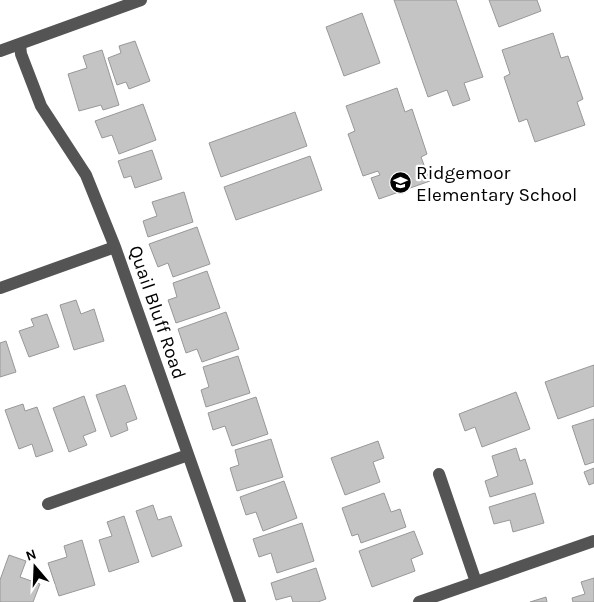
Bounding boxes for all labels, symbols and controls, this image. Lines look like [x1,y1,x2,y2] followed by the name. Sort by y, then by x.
[416,162,577,206] place label: Ridgemoor Elementary School
[388,171,412,195] school or university icon: Ridgemoor Elementary School
[124,243,190,382] street label: Quail Bluff Road
[10,542,60,592] north arrow
[23,546,38,565] text: N

